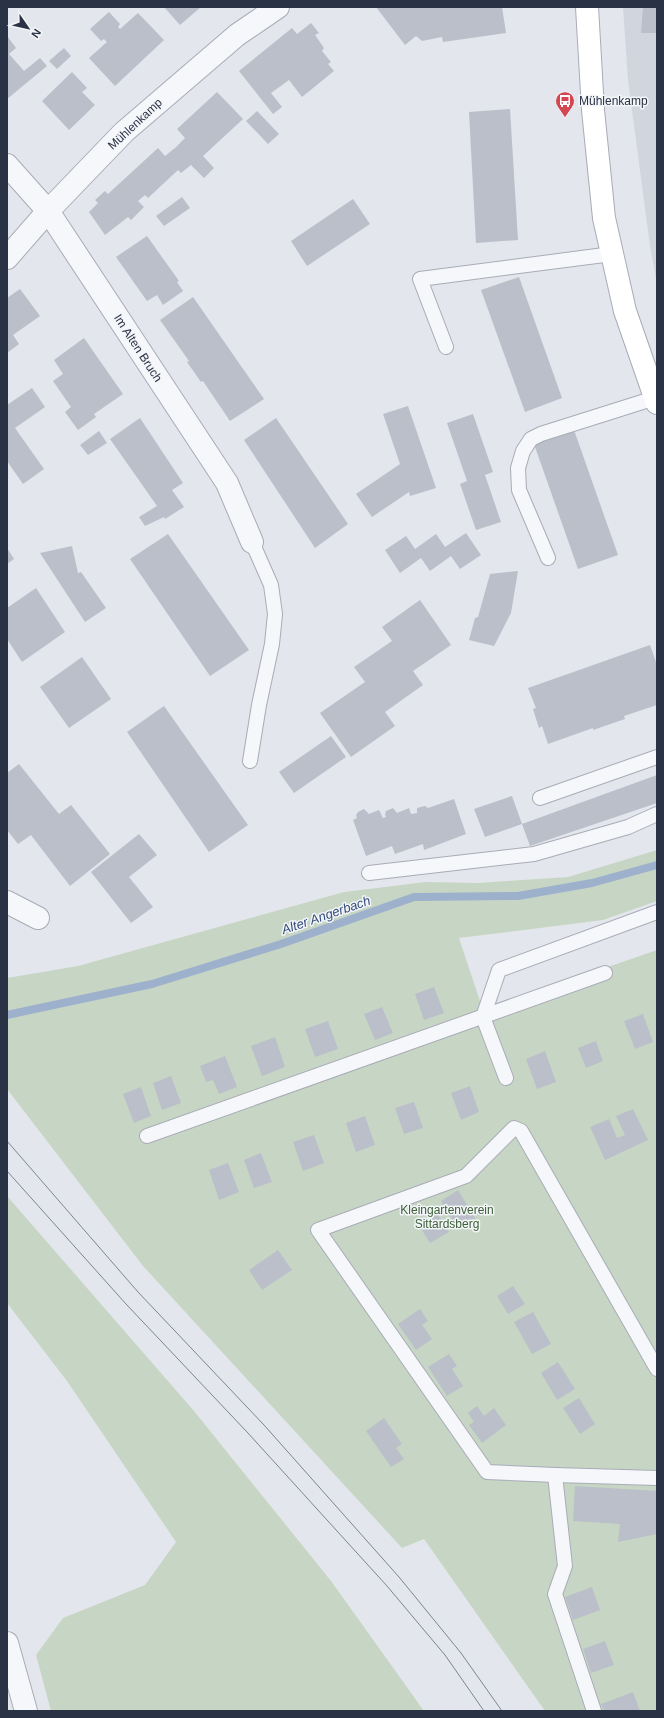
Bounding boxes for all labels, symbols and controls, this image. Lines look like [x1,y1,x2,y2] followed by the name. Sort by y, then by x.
[8,8,48,48] north arrow
[29,27,43,40] text: N
[554,90,576,118] bus stop icon: Mühlenkamp
[579,94,648,108] place label: Mühlenkamp
[105,95,165,153] street label: Mühlenkamp
[111,311,165,385] street label: Im Alten Bruch
[279,893,372,938] water label: Alter Angerbach
[400,1203,494,1231] park label: Kleingartenverein Sittardsberg

